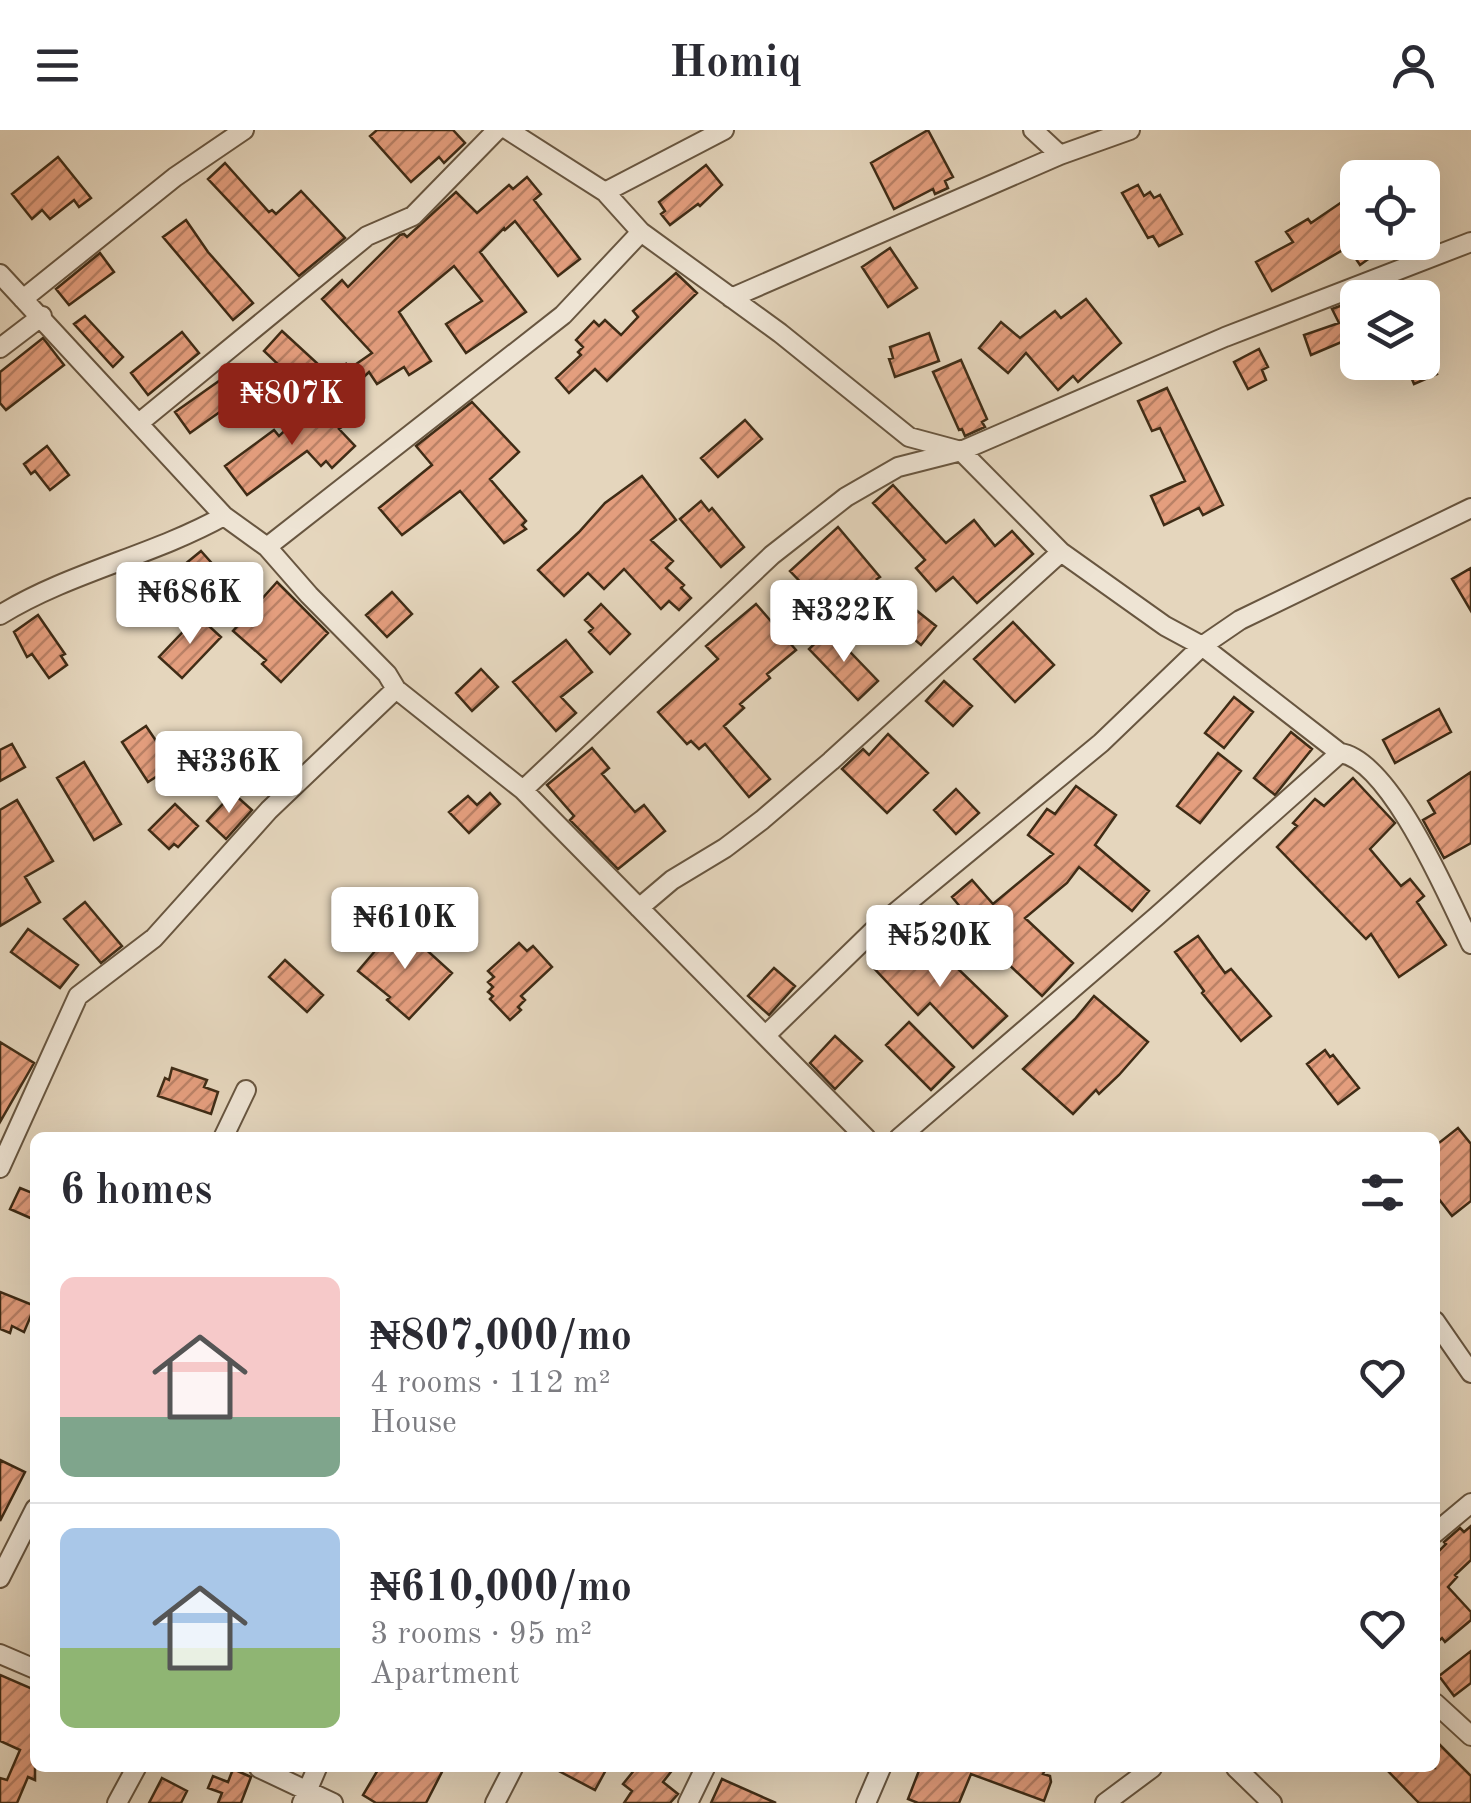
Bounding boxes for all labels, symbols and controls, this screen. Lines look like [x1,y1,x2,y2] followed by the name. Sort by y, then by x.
[30,38,85,93] icon: menu
[1386,38,1441,93] icon: person
[669,42,802,87] text: Homiq
[1340,160,1440,380] map controls
[1340,160,1440,260] button: locate
[1340,280,1440,380] button: layers
[222,363,362,448] pin: ₦807K
[240,379,344,411] text: ₦807K
[120,562,260,647] pin: ₦686K
[138,578,242,610] text: ₦686K
[774,580,914,665] pin: ₦322K
[792,596,896,628] text: ₦322K
[159,731,299,816] pin: ₦336K
[177,747,281,779] text: ₦336K
[335,887,475,972] pin: ₦610K
[353,903,457,935] text: ₦610K
[870,905,1010,990] pin: ₦520K
[888,921,992,953] text: ₦520K
[1355,1165,1410,1220] icon: filters
[60,1171,212,1213] text: 6 homes
[140,1317,260,1437] icon: home
[370,1317,632,1359] text: ₦807,000/mo
[1355,1350,1410,1405] icon: heart
[370,1368,611,1400] text: 4 rooms · 112 m²
[370,1408,457,1440] text: House
[140,1568,260,1688] icon: home
[370,1568,632,1610] text: ₦610,000/mo
[1355,1601,1410,1656] icon: heart
[370,1619,592,1651] text: 3 rooms · 95 m²
[370,1659,520,1691] text: Apartment

